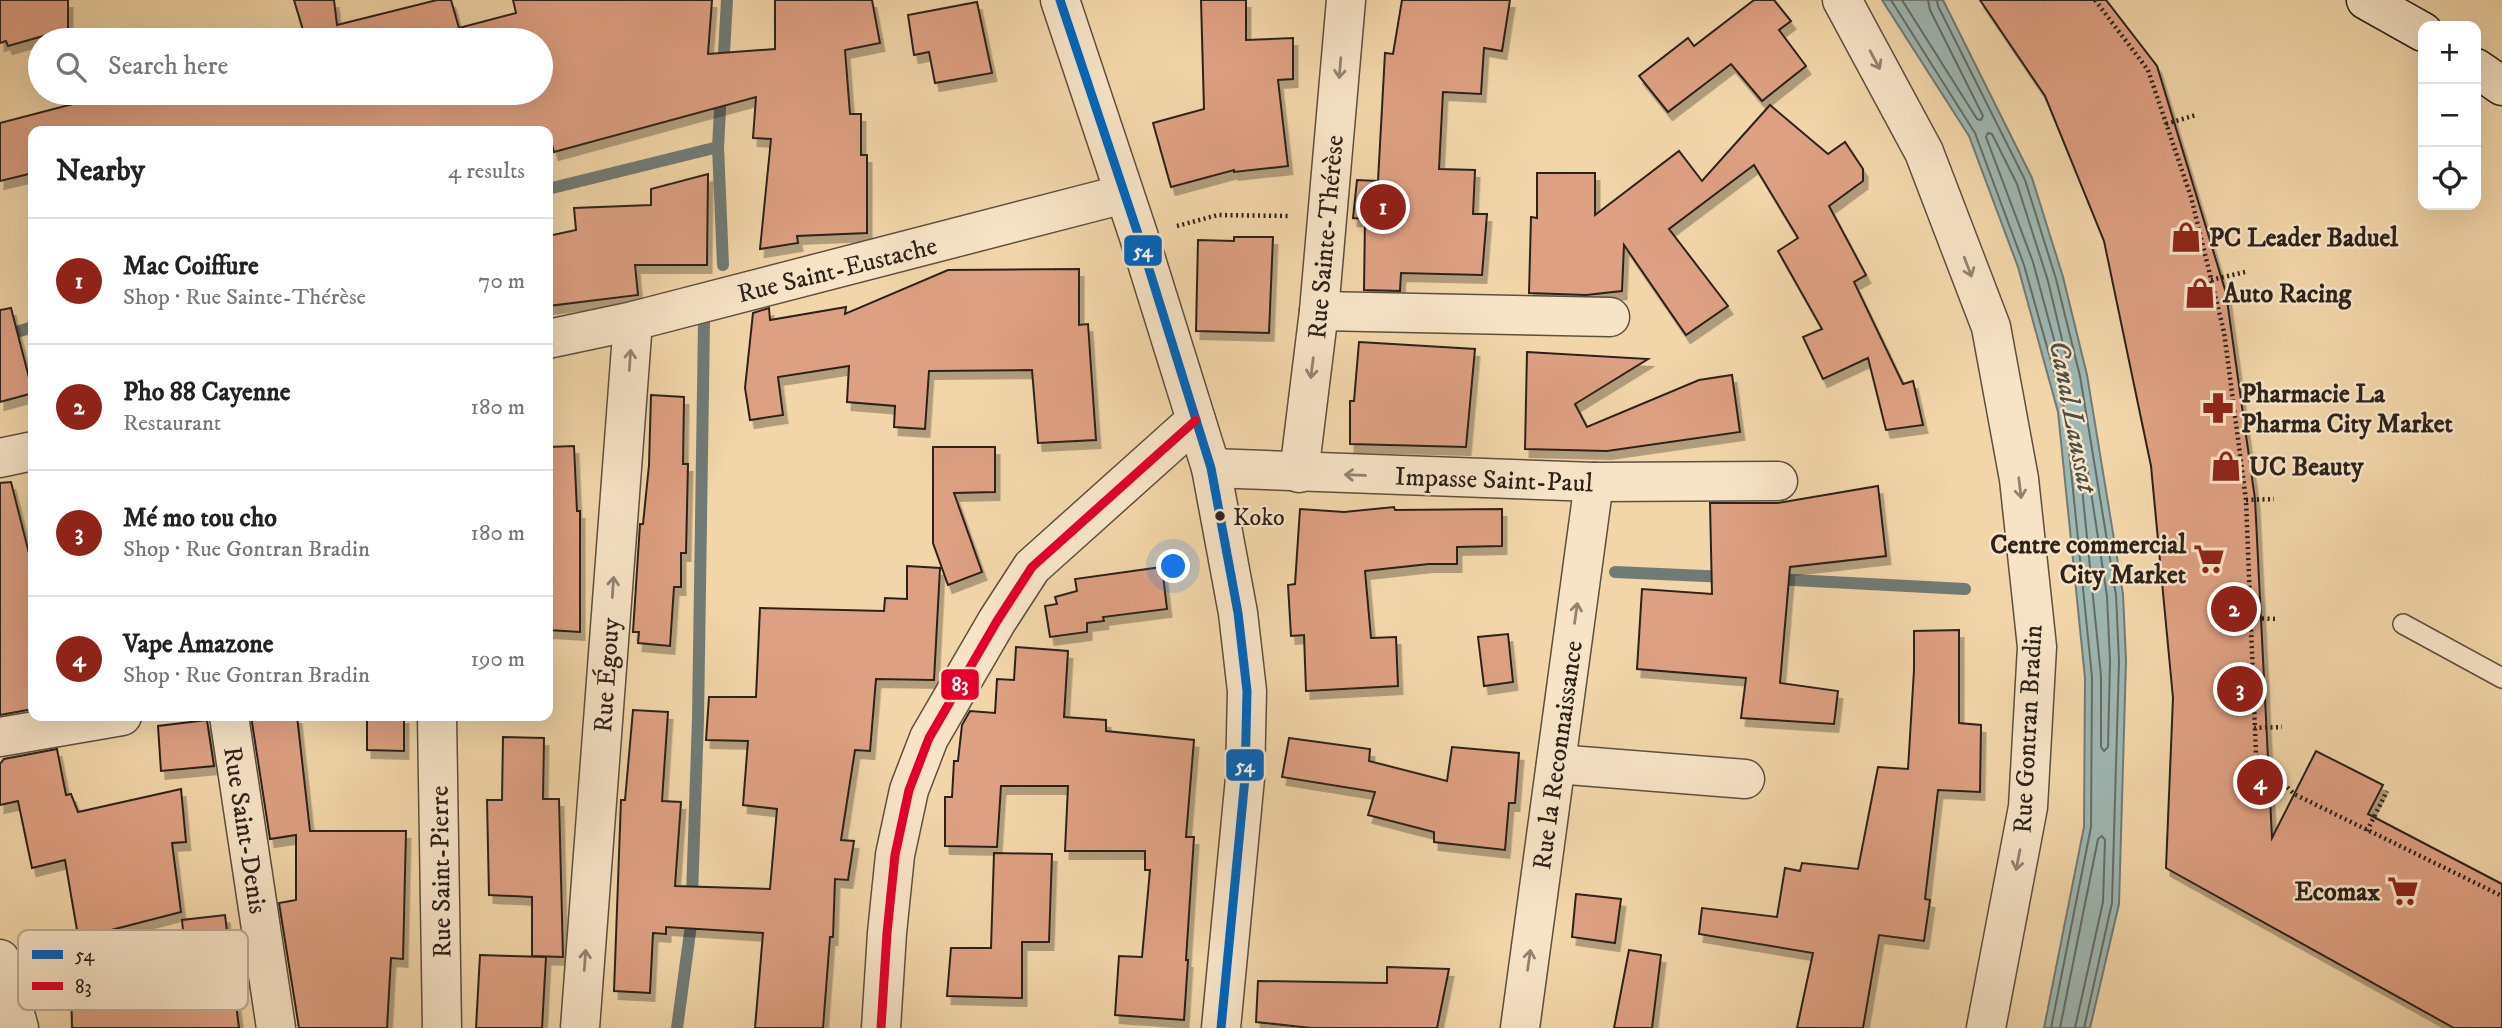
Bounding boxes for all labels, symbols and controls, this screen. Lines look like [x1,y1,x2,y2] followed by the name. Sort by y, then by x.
[2418,21,2481,210] map controls
[2418,21,2481,84] button: +
[28,28,553,105] search box
[52,48,90,86] icon: search
[1869,49,1882,70] one-way arrow
[108,50,228,83] text: Search here
[1333,56,1346,79] one-way arrow
[2418,84,2481,147] button: −
[1301,134,1352,340] street label: Rue Sainte-Thérèse
[2418,147,2481,210] button: locate
[56,153,145,190] text: Nearby
[448,157,525,186] text: 4 results
[1360,181,1406,233] pin: 1
[2169,220,2203,254] shop icon: PC Leader Baduel
[2209,222,2399,255] place label: PC Leader Baduel
[734,230,941,311] street label: Rue Saint-Eustache
[1123,234,1163,267] line badge: 54
[1132,240,1154,263] text: 54
[123,250,259,283] text: Mac Coiffure
[1963,256,1975,277] one-way arrow
[75,267,83,296] text: 1
[478,267,525,296] text: 70 m
[2183,276,2217,310] shop icon: Auto Racing
[2222,278,2352,311] place label: Auto Racing
[123,283,366,312] text: Shop · Rue Sainte-Thérèse
[2041,337,2105,498] water label: Canal Laussat
[624,349,637,371] one-way arrow
[1305,356,1318,378] one-way arrow
[123,376,291,409] text: Pho 88 Cayenne
[2241,378,2453,441] place label: Pharmacie La Pharma City Market
[2201,391,2235,425] pharmacy icon: Pharmacie La Pharma City Market
[73,393,85,422] text: 2
[470,393,525,422] text: 180 m
[123,409,221,438] text: Restaurant
[2209,449,2243,483] shop icon: UC Beauty
[2249,451,2364,484] place label: UC Beauty
[1394,461,1594,500] street label: Impasse Saint-Paul
[1343,468,1366,481] one-way arrow
[2013,476,2026,499] one-way arrow
[123,502,277,535] text: Mé mo tou cho
[1233,503,1285,533] place label: Koko
[1213,509,1227,523] marker: Koko
[75,519,83,548] text: 3
[470,519,525,548] text: 180 m
[1990,529,2187,592] place label: Centre commercial City Market
[123,535,370,564] text: Shop · Rue Gontran Bradin
[2192,542,2226,576] supermarket icon: Centre commercial City Market
[1156,549,1190,583] your location
[607,576,620,598] one-way arrow
[2211,583,2257,635] pin: 2
[1570,603,1583,625] one-way arrow
[587,616,628,734] street label: Rue Égouy
[2007,623,2050,834] street label: Rue Gontran Bradin
[123,628,274,661] text: Vape Amazone
[1526,638,1591,872] street label: Rue la Reconnaissance
[72,645,86,674] text: 4
[471,645,525,674] text: 190 m
[123,661,370,690] text: Shop · Rue Gontran Bradin
[2217,663,2263,715] pin: 3
[940,668,980,701] line badge: 83
[952,674,968,697] text: 83
[215,744,274,916] street label: Rue Saint-Denis
[1225,748,1265,782] line badge: 54
[1234,755,1256,778] text: 54
[2237,756,2283,808] pin: 4
[423,785,460,959] street label: Rue Saint-Pierre
[2011,848,2024,871] one-way arrow
[2386,874,2420,908] supermarket icon: Ecomax
[2294,876,2380,909] place label: Ecomax
[18,930,248,1010] legend
[75,944,95,967] text: 54
[579,949,592,972] one-way arrow
[1523,949,1536,972] one-way arrow
[75,976,92,999] text: 83

